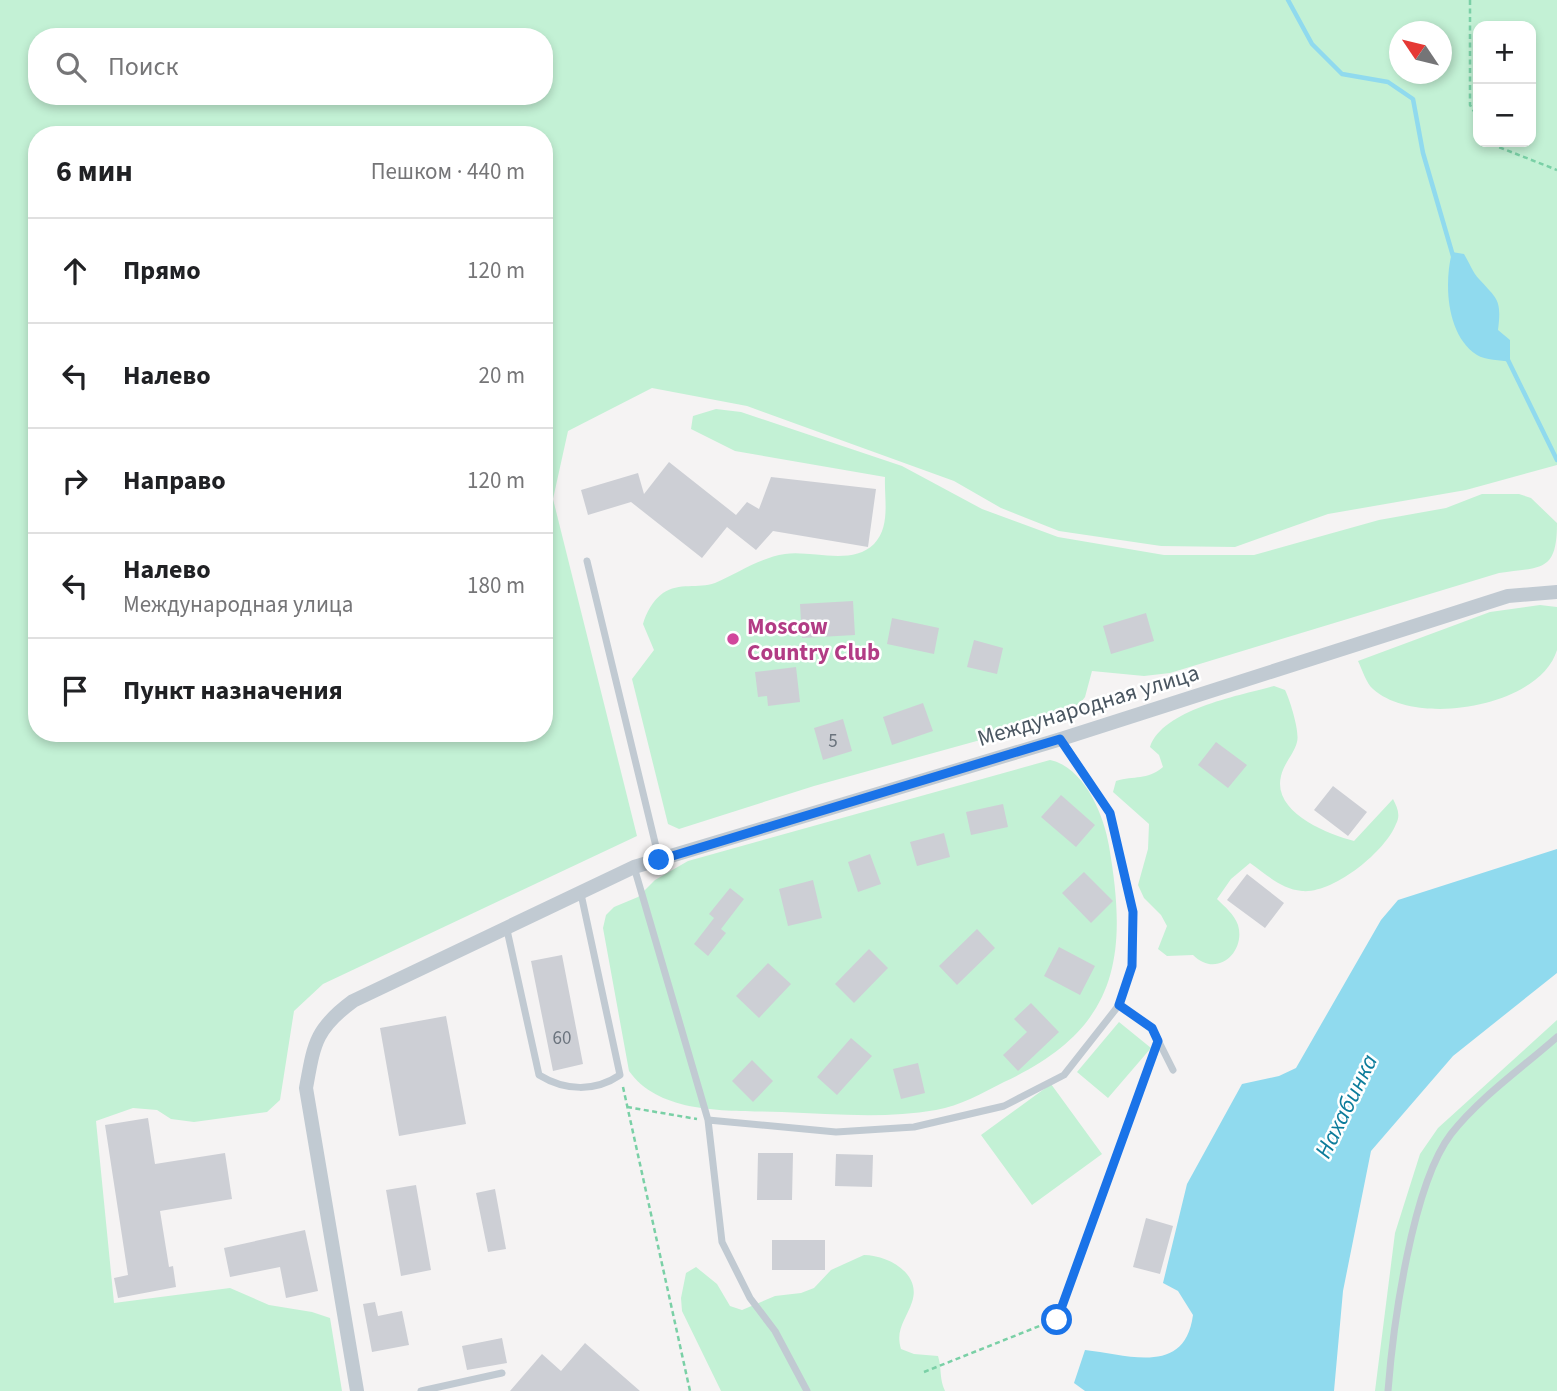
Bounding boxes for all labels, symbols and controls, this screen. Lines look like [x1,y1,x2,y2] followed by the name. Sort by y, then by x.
[1389,21,1452,84] north arrow
[1473,21,1536,147] map controls
[1473,21,1536,84] button: +
[28,28,553,105] search box
[52,48,90,86] icon: search
[108,48,178,85] text: Поиск
[1473,84,1536,147] button: −
[56,150,133,193] text: 6 мин
[371,155,525,188] text: Пешком · 440 m
[56,252,94,290] icon: ahead
[123,252,201,289] text: Прямо
[467,254,525,287] text: 120 m
[56,357,94,395] icon: left
[123,357,211,394] text: Налево
[478,359,525,392] text: 20 m
[56,462,94,500] icon: right
[123,462,226,499] text: Направо
[467,464,525,497] text: 120 m
[123,551,211,588] text: Налево
[56,567,94,605] icon: left
[467,569,525,602] text: 180 m
[123,588,353,621] text: Международная улица
[747,610,880,669] place label: Moscow Country Club
[725,631,741,647] marker: Moscow Country Club
[973,656,1203,755] street label: Международная улица
[56,672,94,710] icon: arrive
[123,672,343,709] text: Пункт назначения
[828,728,838,755] house number: 5
[643,844,674,875] route end
[553,1025,571,1052] house number: 60
[1306,1048,1387,1164] water label: Нахабинка
[1041,1304,1072,1335] route start

